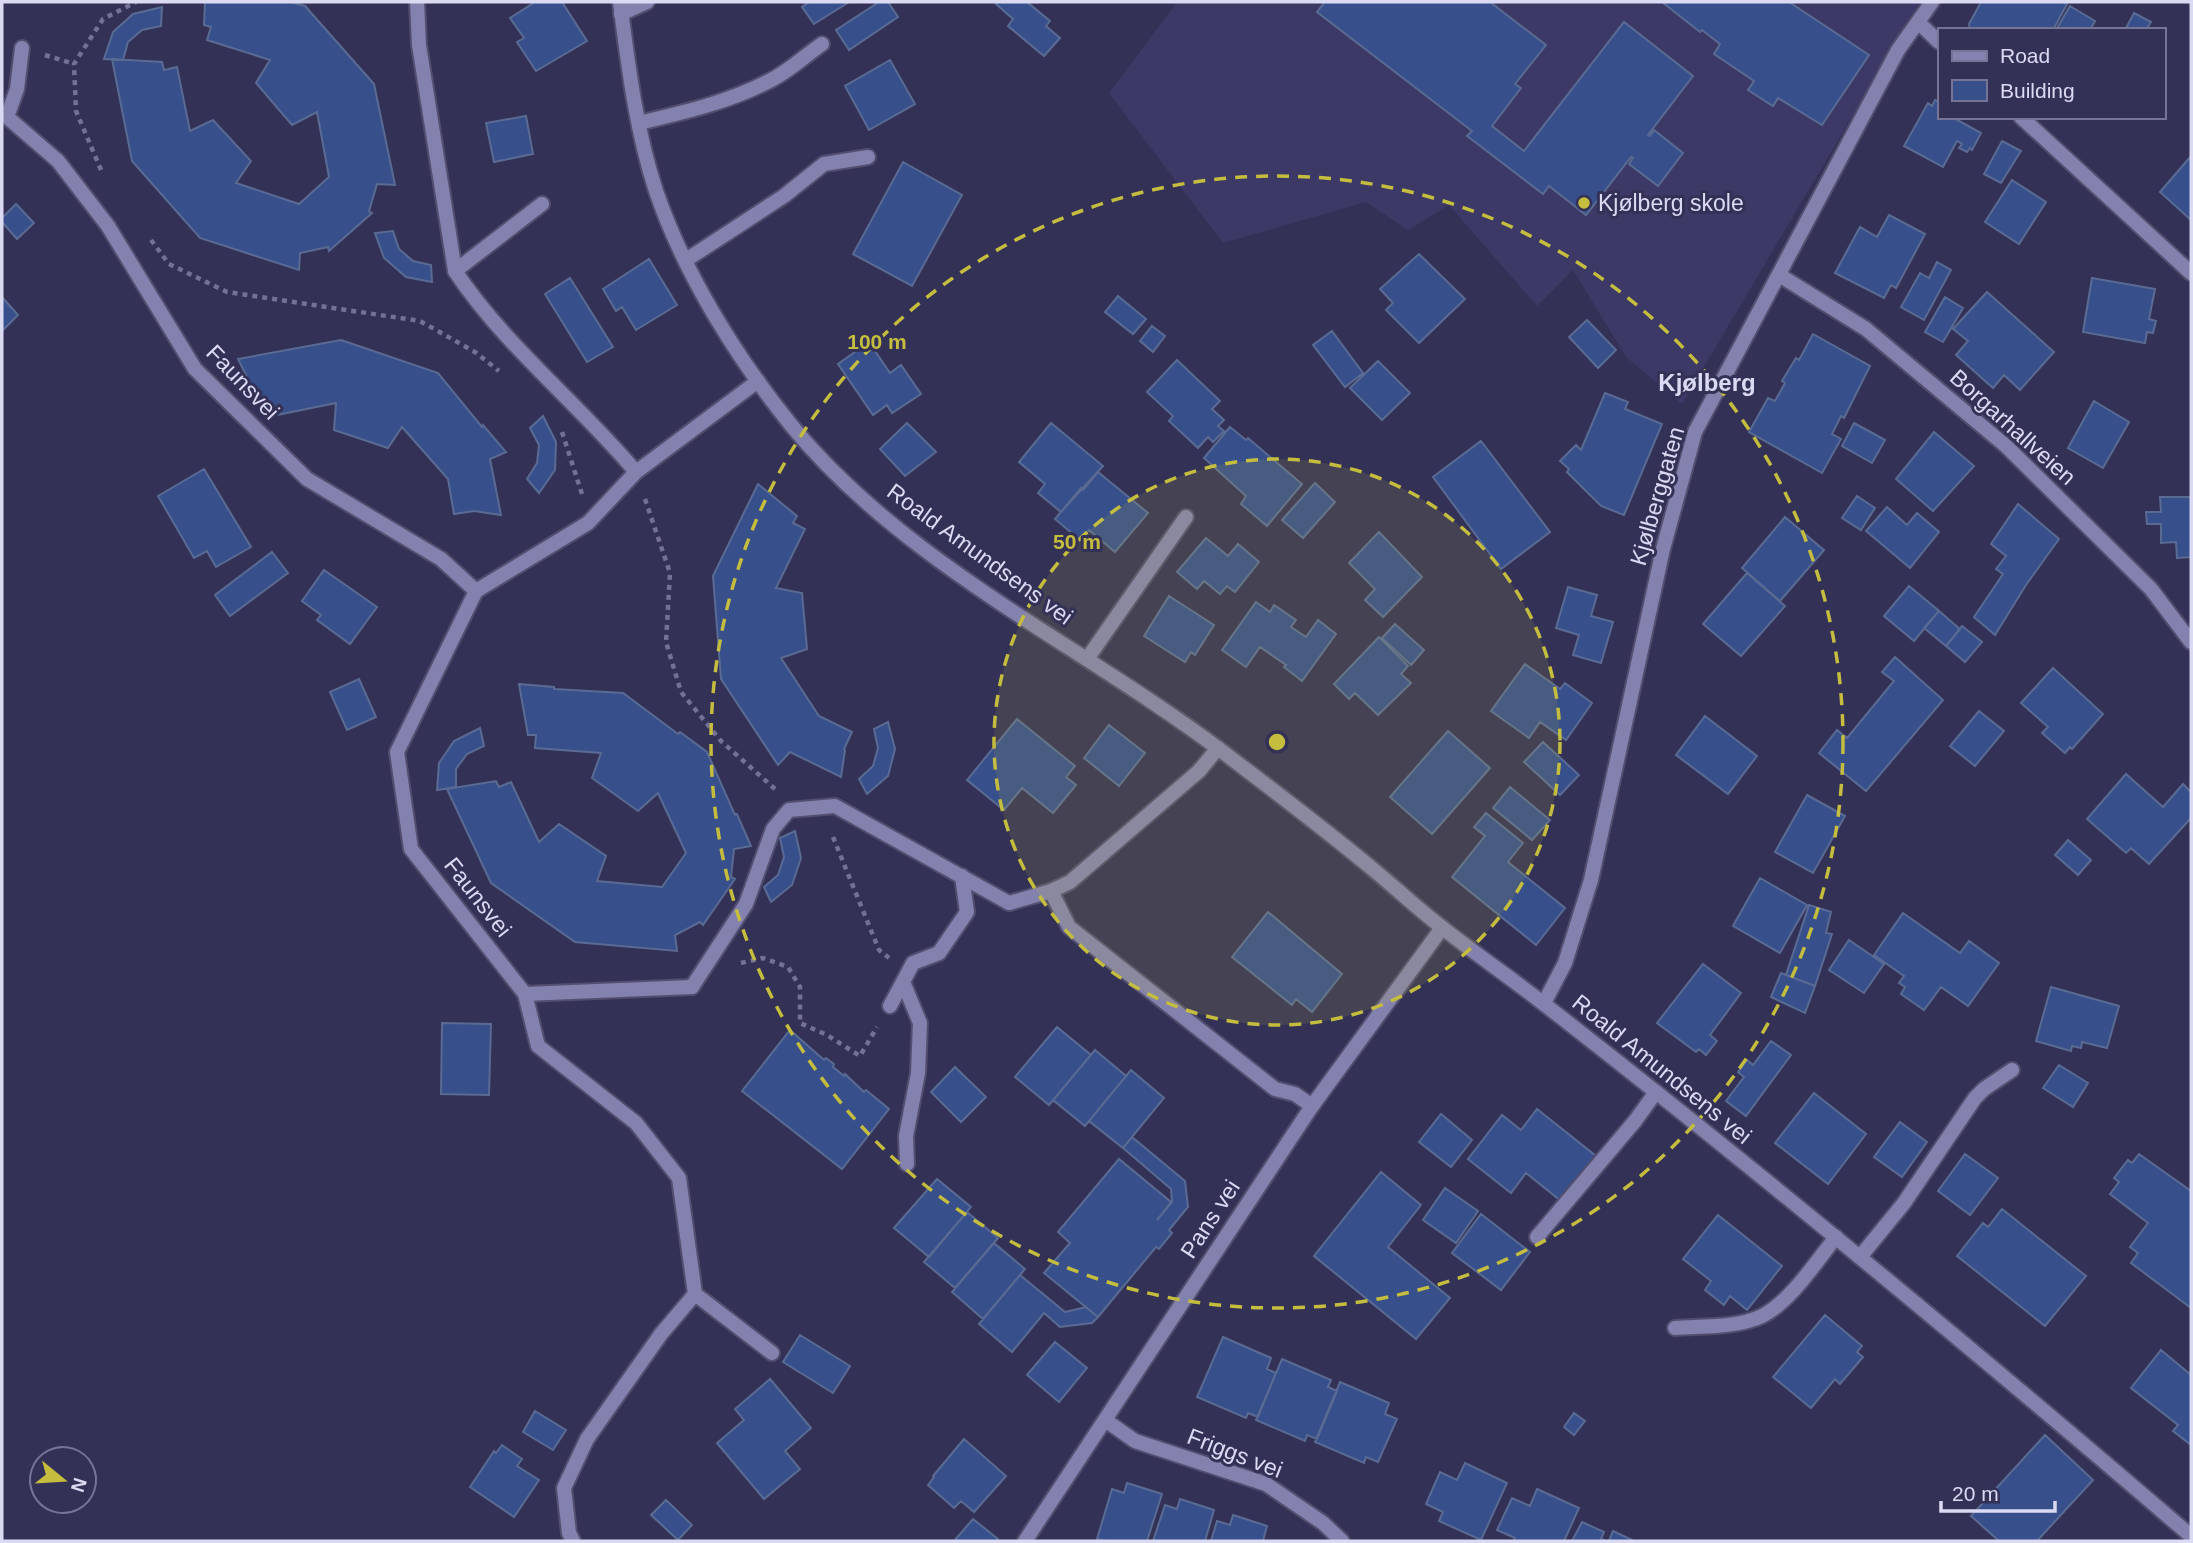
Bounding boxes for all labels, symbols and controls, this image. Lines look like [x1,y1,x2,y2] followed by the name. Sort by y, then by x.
[1938,28,2165,119] legend
[2000,44,2050,67] text: Road
[2000,79,2075,102] text: Building
[1598,190,1744,216] place label: Kjølberg skole
[1576,195,1592,211] marker: Kjølberg skole
[847,330,907,353] text: 100 m
[201,339,285,425] street label: Faunsvei
[1945,364,2081,490] street label: Borgarhallveien
[1658,369,1756,396] district label: Kjølberg
[1625,424,1689,568] street label: Kjølberggaten
[882,478,1078,630] street label: Roald Amundsens vei
[1053,530,1101,553] text: 50 m
[1265,730,1289,754] centre of rings
[439,852,517,942] street label: Faunsvei
[1567,989,1757,1149] street label: Roald Amundsens vei
[1175,1175,1245,1263] street label: Pans vei
[1184,1423,1286,1483] street label: Friggs vei
[28,1445,98,1515] north arrow
[1941,1470,2055,1514] scale bar
[67,1475,91,1495] text: N
[1952,1482,1999,1505] text: 20 m

